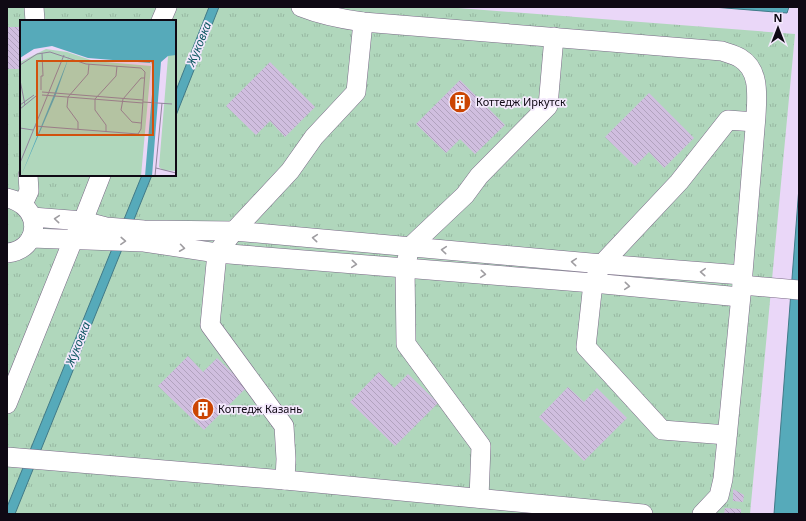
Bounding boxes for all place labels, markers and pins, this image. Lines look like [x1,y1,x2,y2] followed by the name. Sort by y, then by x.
[447,89,473,115] building icon: Коттедж Иркутск
[476,94,566,109] place label: Коттедж Иркутск
[190,396,216,422] building icon: Коттедж Казань
[218,401,302,416] place label: Коттедж Казань

